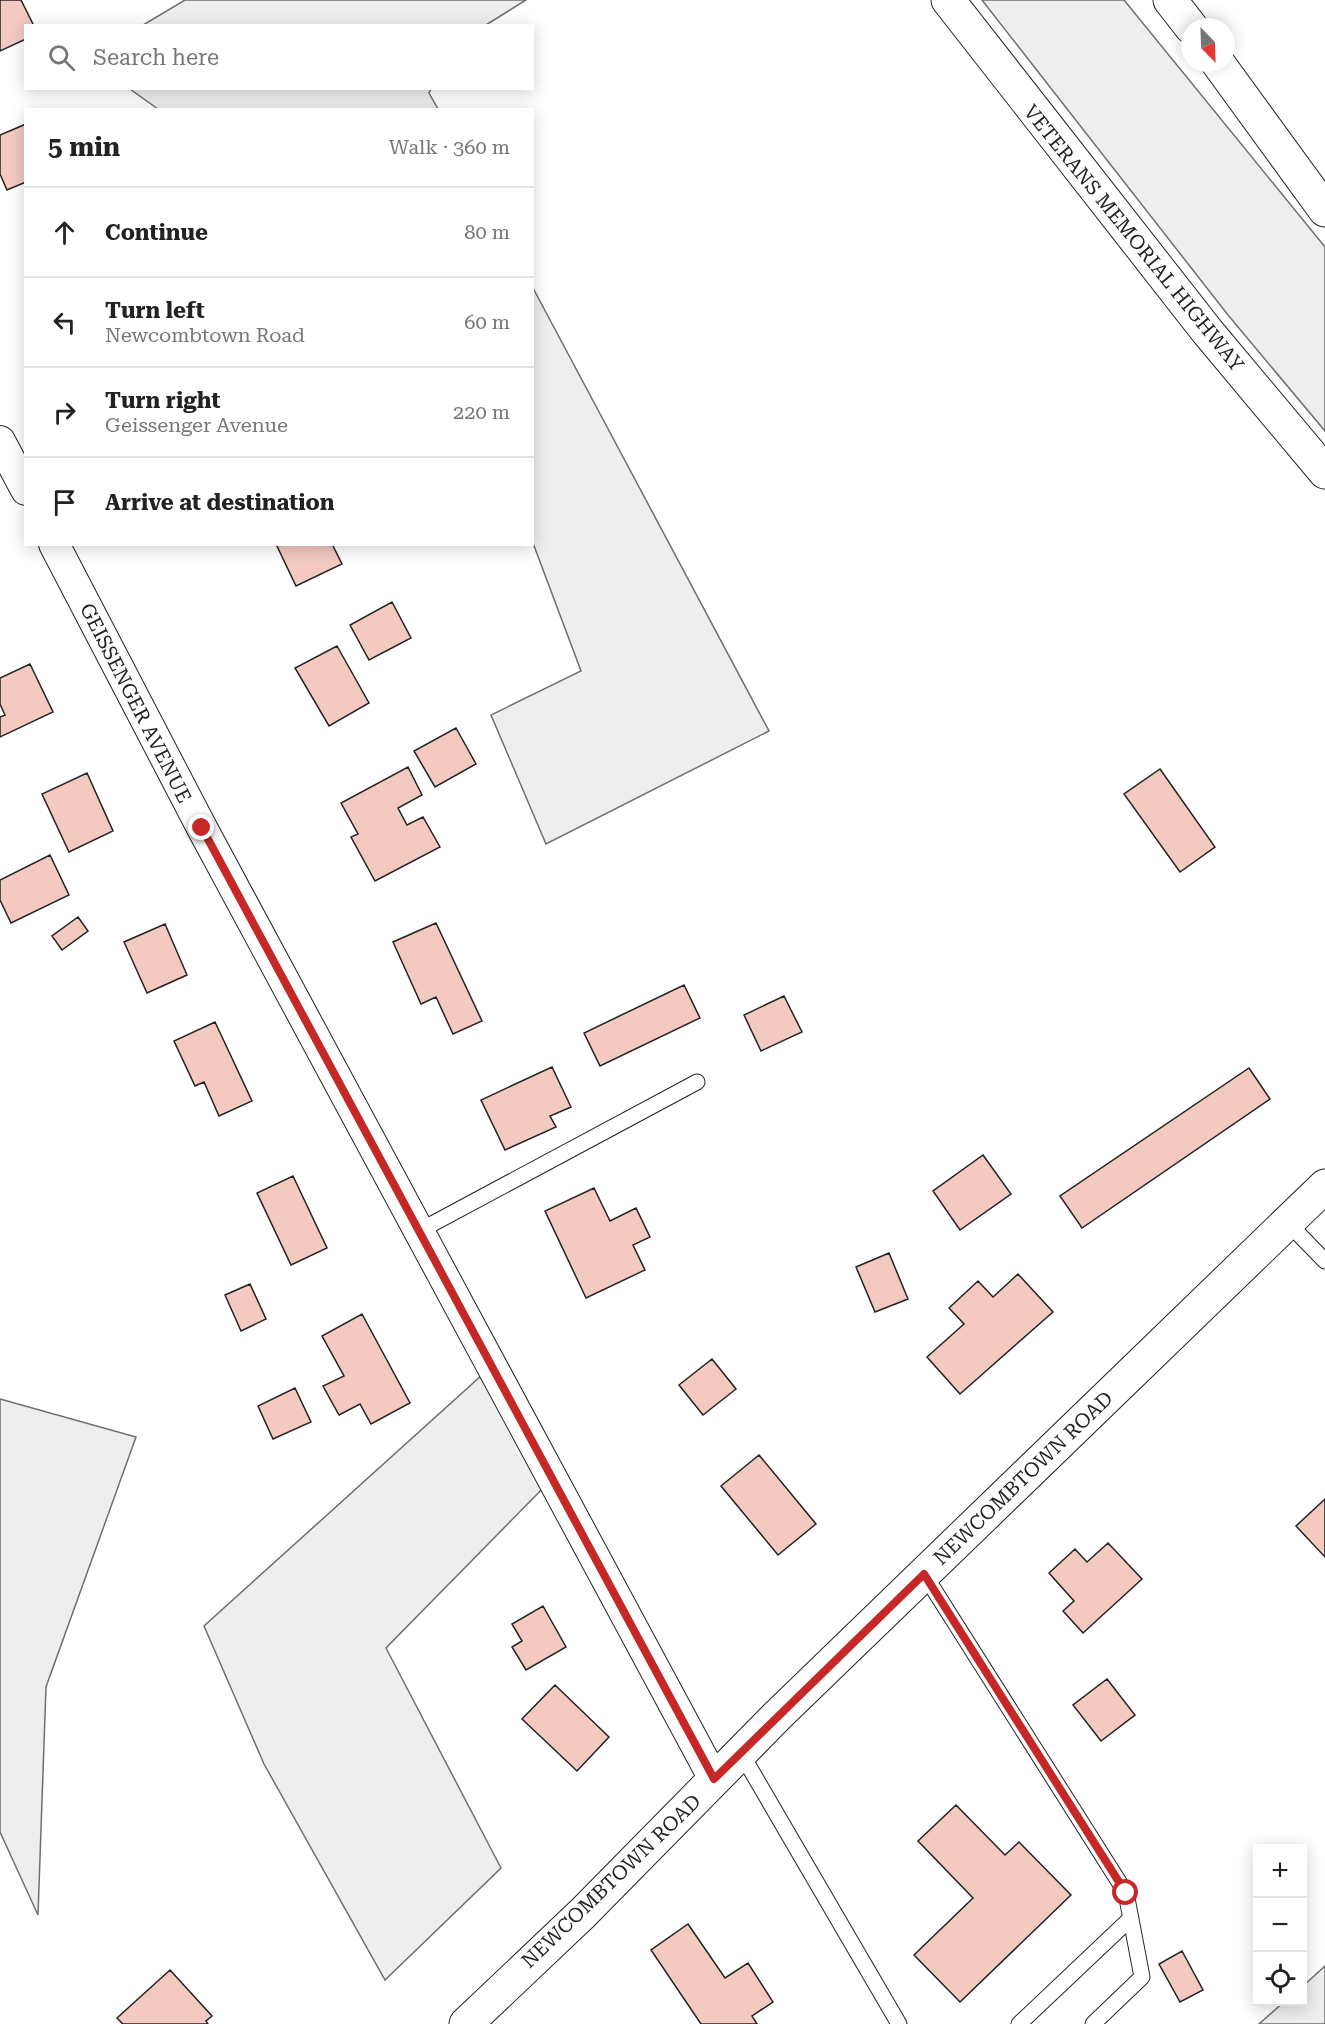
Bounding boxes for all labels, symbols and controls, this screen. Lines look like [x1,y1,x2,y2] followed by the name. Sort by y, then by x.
[1181,18,1235,72] north arrow
[24,24,534,90] search box
[45,41,78,74] icon: search
[93,45,219,70] text: Search here
[1019,100,1249,377] street label: VETERANS MEMORIAL HIGHWAY
[48,132,120,162] text: 5 min
[389,135,510,159] text: Walk · 360 m
[48,216,81,249] icon: ahead
[105,220,208,245] text: Continue
[464,220,510,244] text: 80 m
[105,298,205,323] text: Turn left
[48,306,81,339] icon: left
[464,310,510,334] text: 60 m
[105,323,305,347] text: Newcombtown Road
[105,388,220,413] text: Turn right
[48,396,81,429] icon: right
[453,400,510,424] text: 220 m
[105,413,288,437] text: Geissenger Avenue
[48,486,81,519] icon: arrive
[105,490,334,515] text: Arrive at destination
[75,599,197,807] street label: GEISSENGER AVENUE
[188,814,214,840] route end
[928,1386,1118,1570] street label: NEWCOMBTOWN ROAD
[516,1789,706,1973] street label: NEWCOMBTOWN ROAD
[1253,1844,1307,2006] map controls
[1253,1844,1307,1898] button: +
[1112,1879,1138,1905] route start
[1253,1898,1307,1952] button: −
[1253,1952,1307,2006] button: locate

